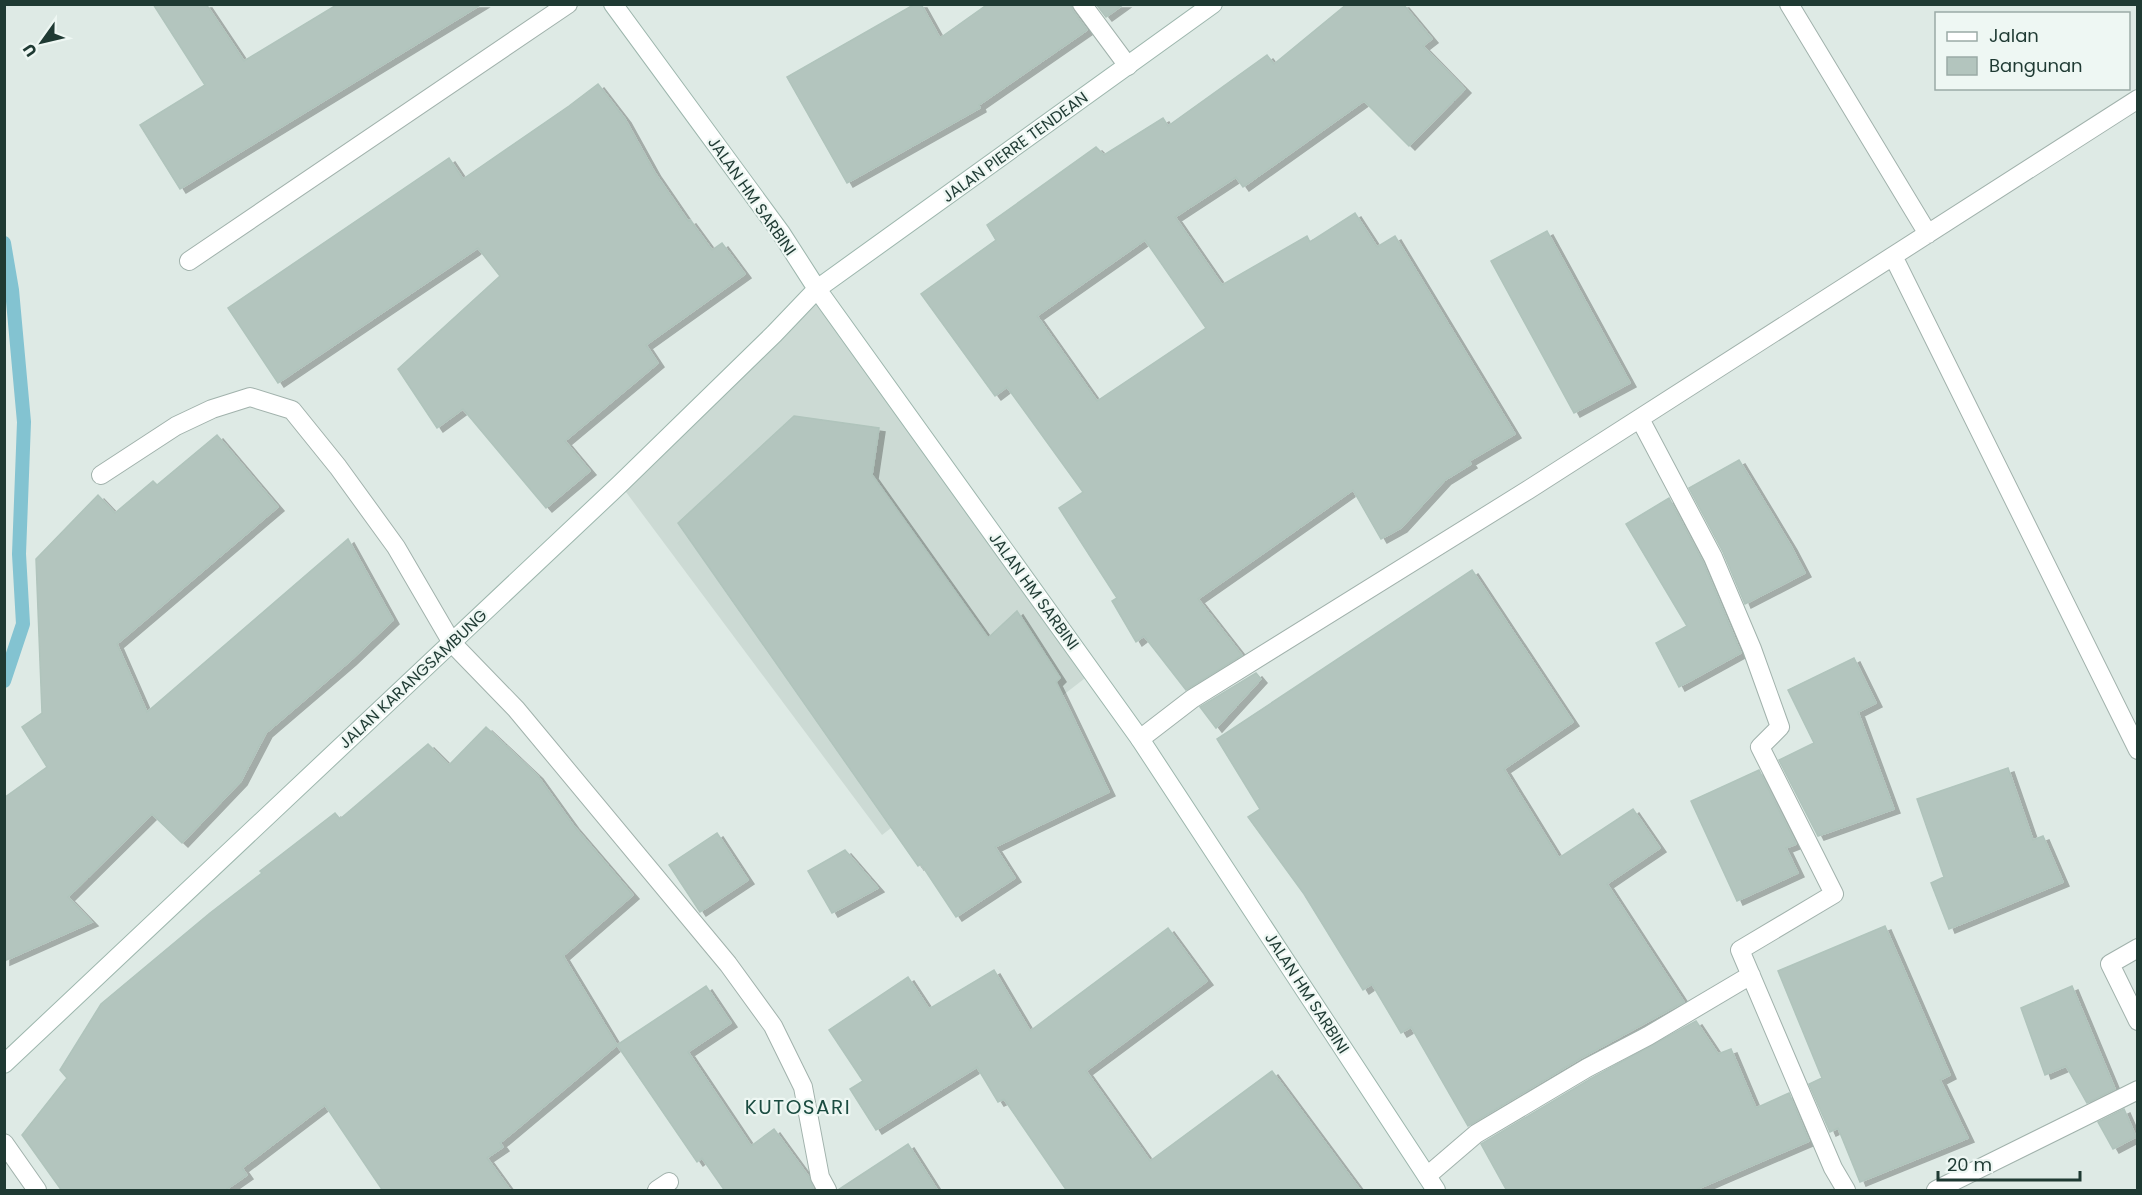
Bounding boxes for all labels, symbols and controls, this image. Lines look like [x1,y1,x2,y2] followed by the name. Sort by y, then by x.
[12,12,72,72] north arrow
[1935,12,2130,90] legend
[1989,23,2039,48] text: Jalan
[17,39,43,61] text: U
[1989,53,2083,78] text: Bangunan
[937,86,1093,208] street label: JALAN PIERRE TENDEAN
[702,132,802,260] street label: JALAN HM SARBINI
[983,527,1085,655] street label: JALAN HM SARBINI
[334,604,492,754] street label: JALAN KARANGSAMBUNG
[1259,928,1355,1058] street label: JALAN HM SARBINI
[745,1093,851,1121] district label: KUTOSARI
[1938,1144,2080,1182] scale bar
[1947,1152,1992,1177] text: 20 m

